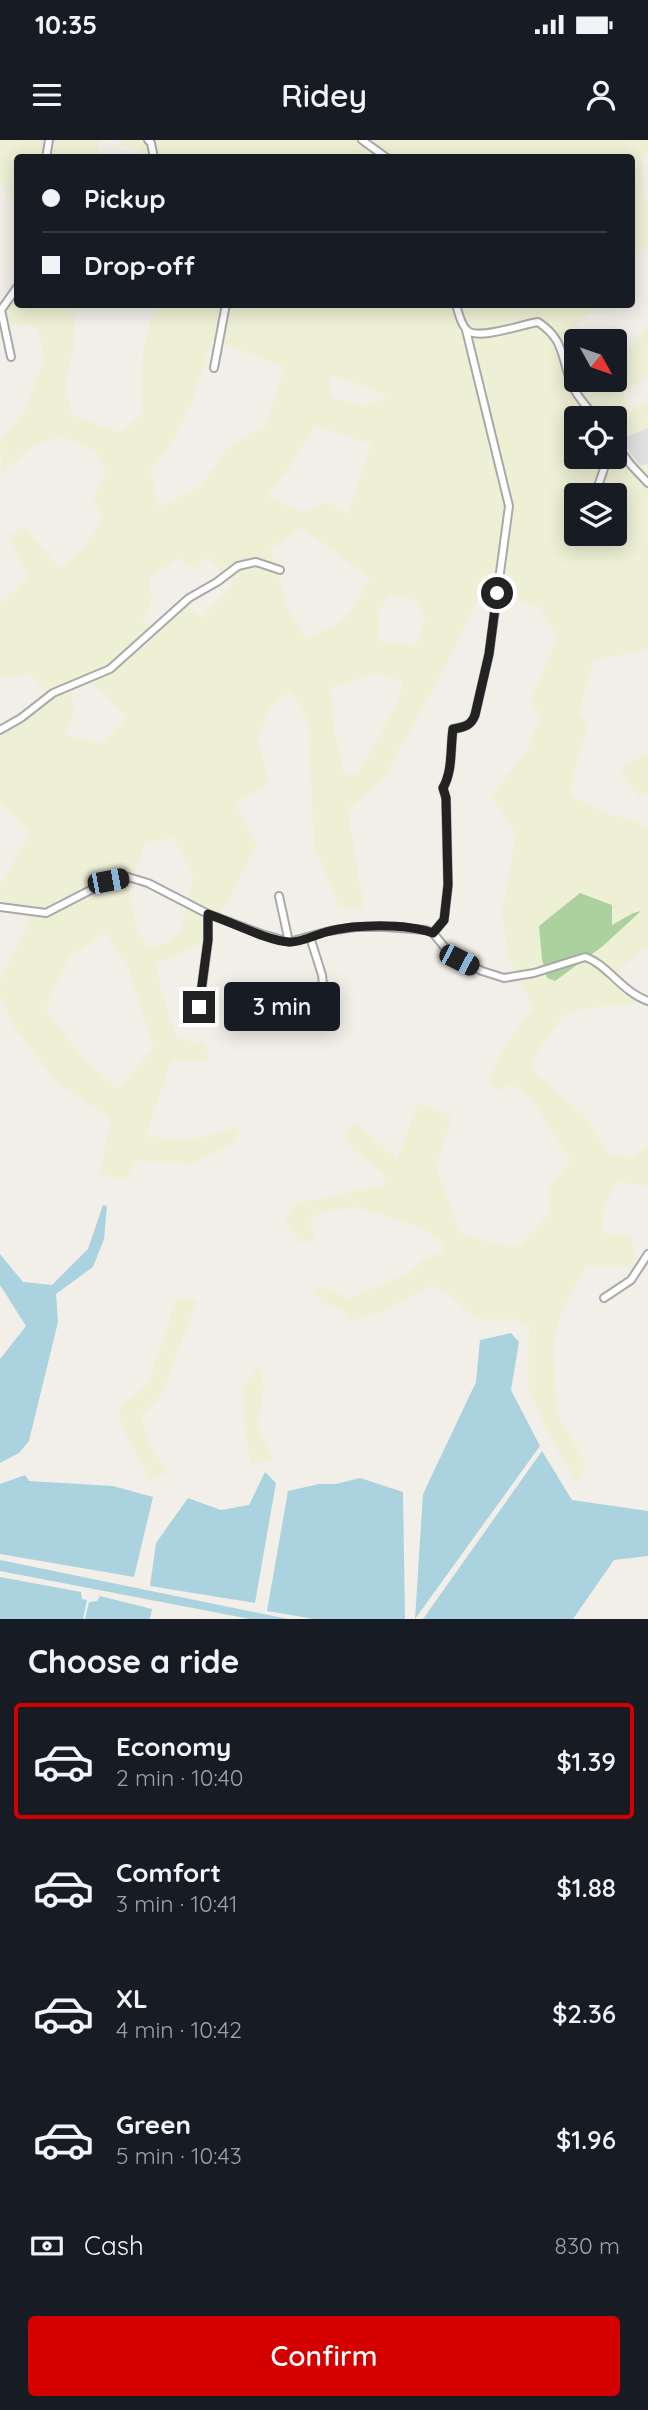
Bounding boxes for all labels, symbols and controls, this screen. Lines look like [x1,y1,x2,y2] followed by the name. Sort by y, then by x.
[35,8,97,41] text: 10:35
[281,75,367,115] text: Ridey
[28,76,66,114] icon: menu
[582,76,620,114] icon: person
[84,182,166,215] text: Pickup
[84,249,195,282] text: Drop-off
[564,329,626,392] north arrow
[564,329,627,546] map controls
[564,406,627,469] button: locate
[564,483,627,546] button: layers
[481,577,513,609] route start
[86,867,131,895] car
[436,941,483,979] car
[224,982,339,1032] callout: 3 min
[183,991,215,1023] route end
[253,992,311,1021] text: 3 min
[28,1641,240,1681] text: Choose a ride
[32,1730,95,1793] icon: car
[116,1730,231,1763] text: Economy
[556,1745,616,1778] text: $1.39
[116,1763,244,1792] text: 2 min · 10:40
[32,1856,95,1919] icon: car
[116,1856,221,1889] text: Comfort
[557,1871,616,1904] text: $1.88
[116,1889,238,1918] text: 3 min · 10:41
[32,1982,95,2045] icon: car
[116,1982,148,2015] text: XL
[552,1997,616,2030] text: $2.36
[116,2015,242,2044] text: 4 min · 10:42
[32,2108,95,2171] icon: car
[116,2108,191,2141] text: Green
[556,2123,616,2156] text: $1.96
[116,2141,242,2170] text: 5 min · 10:43
[28,2227,66,2265] icon: cash
[84,2229,144,2262] text: Cash
[555,2231,620,2260] text: 830 m
[28,2316,620,2396] button: Confirm

